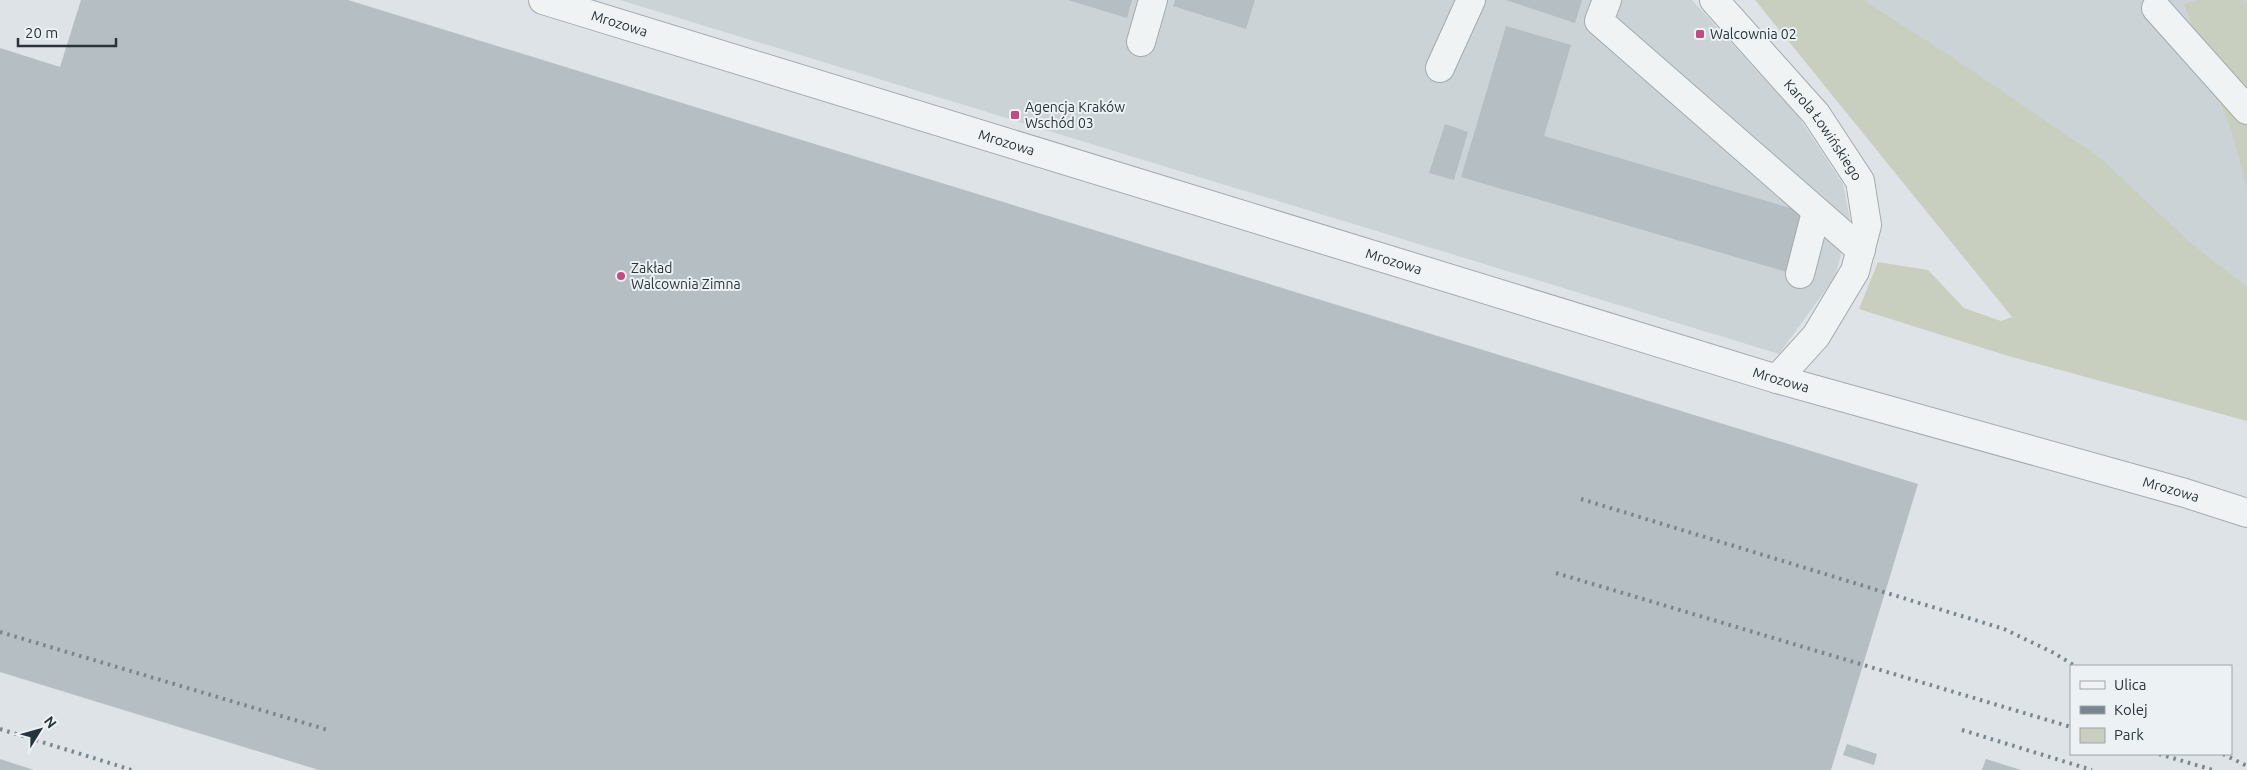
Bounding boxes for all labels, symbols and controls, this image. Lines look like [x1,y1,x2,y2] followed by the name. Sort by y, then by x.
[589,7,650,40] street label: Mrozowa
[18,15,115,47] scale bar
[25,24,58,41] text: 20 m
[1710,26,1797,42] place label: Walcownia 02
[1694,28,1706,40] marker: Walcownia 02
[1781,76,1865,184] street label: Karola Łowińskiego
[1025,99,1125,131] place label: Agencja Kraków Wschód 03
[1009,109,1021,121] marker: Agencja Kraków Wschód 03
[977,126,1037,159] street label: Mrozowa
[1364,245,1424,277] street label: Mrozowa
[631,260,741,292] place label: Zakład Walcownia Zimna
[615,270,627,282] marker: Zakład Walcownia Zimna
[1751,364,1811,396] street label: Mrozowa
[2141,474,2201,505] street label: Mrozowa
[2070,665,2232,755] legend
[2114,676,2146,693] text: Ulica
[2114,701,2148,718] text: Kolej
[15,705,65,755] north arrow
[41,713,60,731] text: N
[2114,726,2144,743] text: Park

